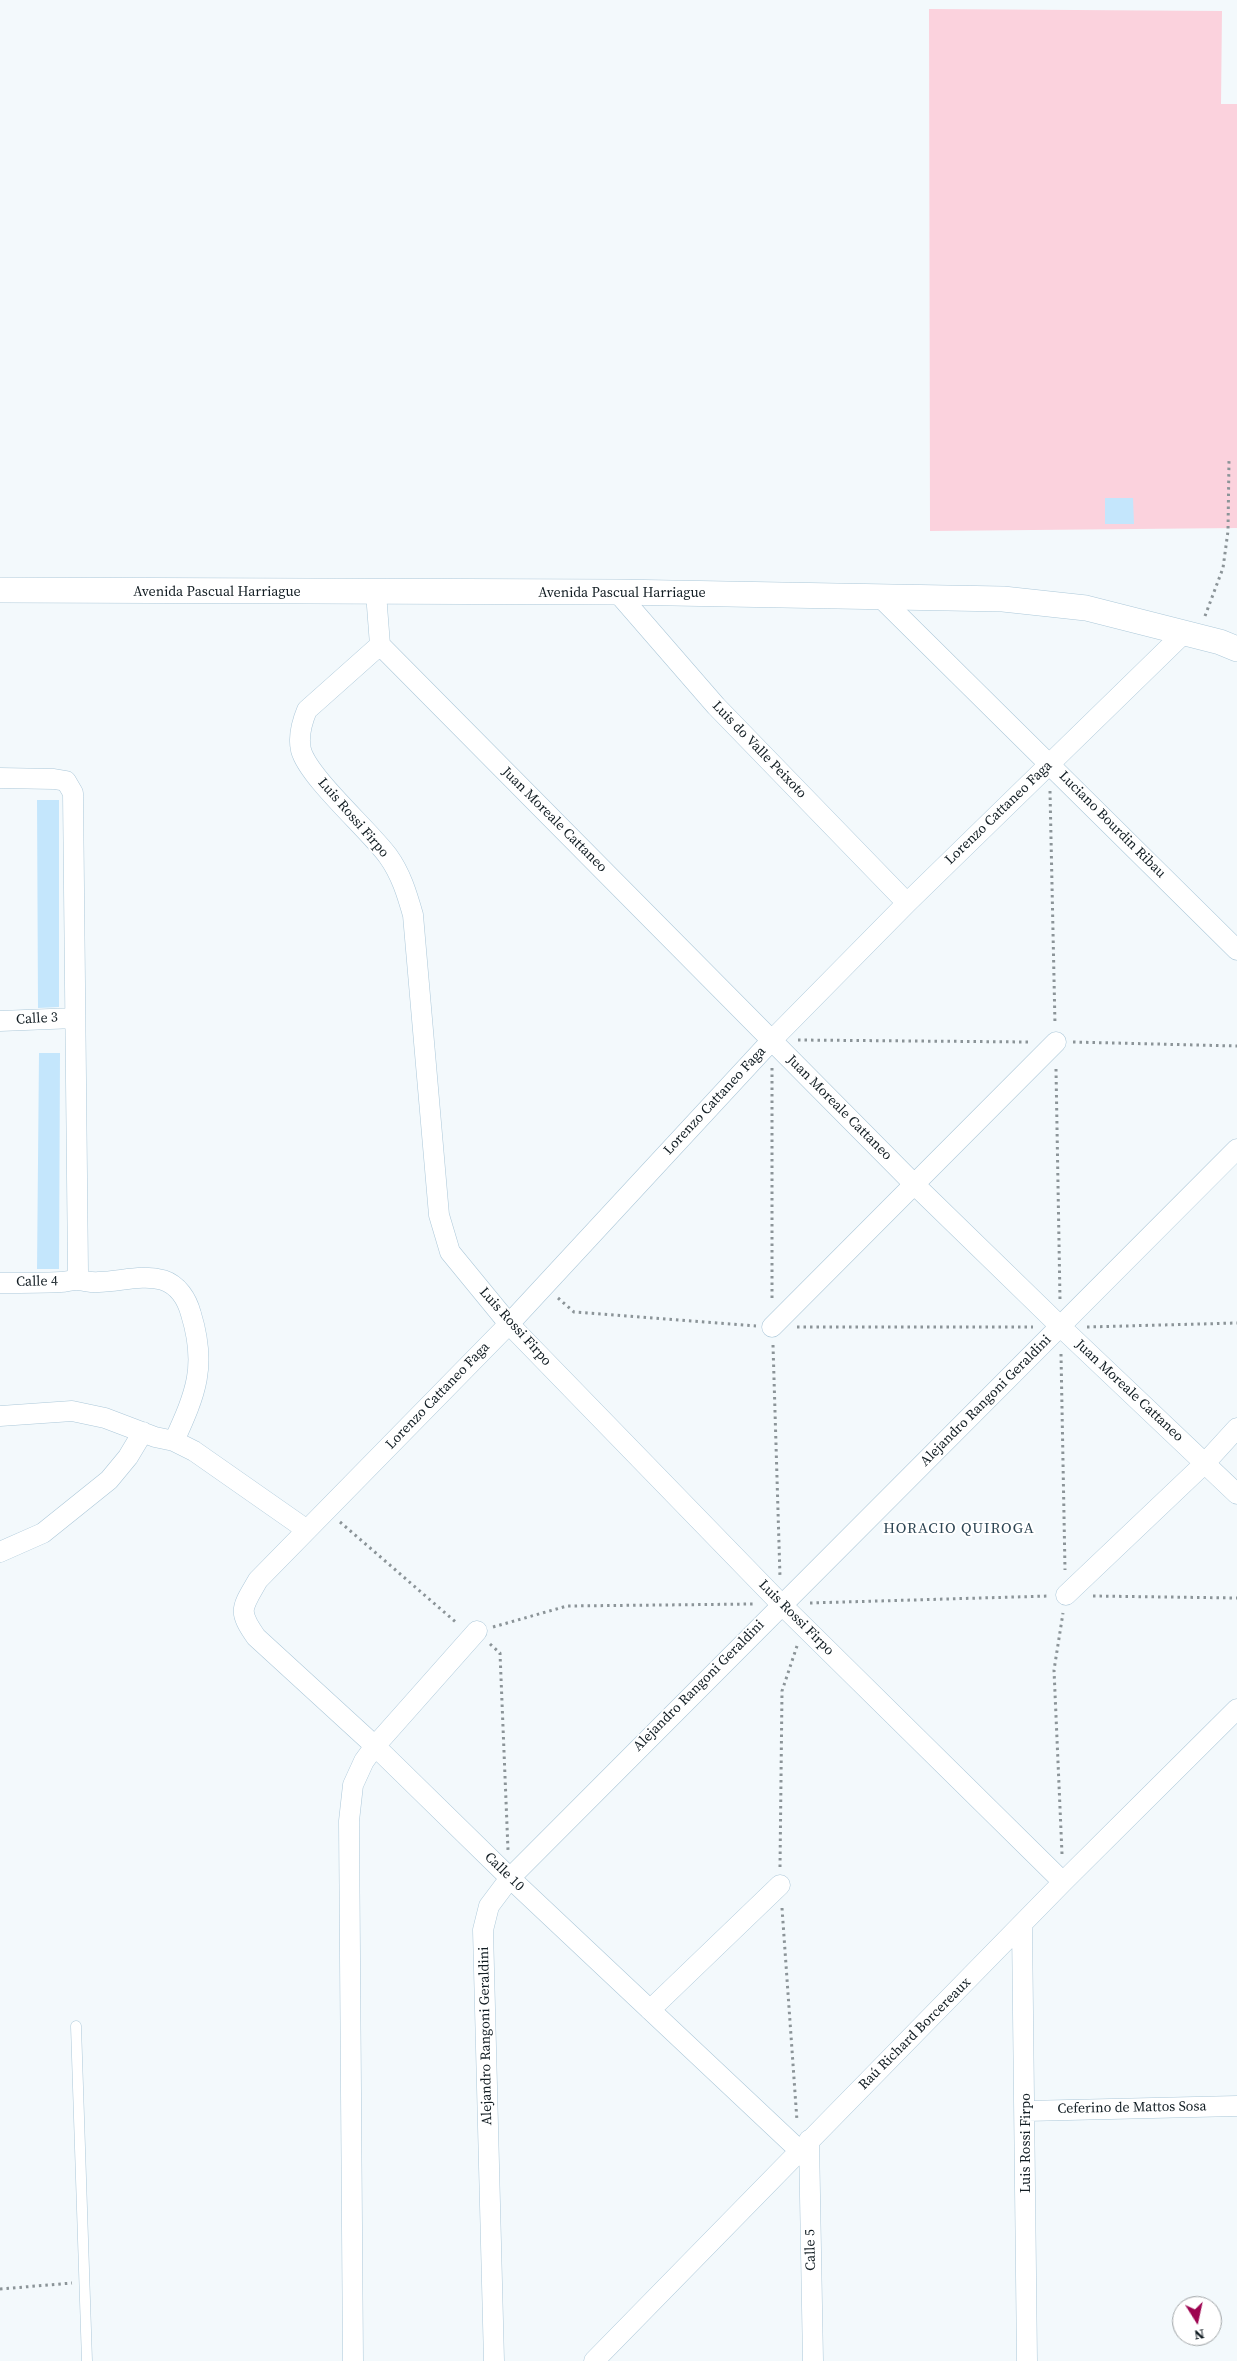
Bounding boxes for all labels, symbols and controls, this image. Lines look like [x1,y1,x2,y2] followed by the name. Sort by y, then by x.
[133,584,301,600] street label: Avenida Pascual Harriague
[538,585,706,601] street label: Avenida Pascual Harriague
[708,698,810,802] street label: Luis do Valle Peixoto
[942,758,1056,868] street label: Lorenzo Cattaneo Faga
[498,764,610,876] street label: Juan Moreale Cattaneo
[1055,768,1169,882] street label: Luciano Bourdin Ribau
[314,775,392,861] street label: Luis Rossi Firpo
[16,1010,58,1028] street label: Calle 3
[660,1043,770,1159] street label: Lorenzo Cattaneo Faga
[783,1052,895,1164] street label: Juan Moreale Cattaneo
[16,1273,58,1291] street label: Calle 4
[475,1284,555,1370] street label: Luis Rossi Firpo
[917,1332,1055,1470] street label: Alejandro Rangoni Geraldini
[1071,1336,1187,1446] street label: Juan Moreale Cattaneo
[383,1339,493,1453] street label: Lorenzo Cattaneo Faga
[881,1520,1037,1538] district label: HORACIO QUIROGA
[755,1577,837,1659] street label: Luis Rossi Firpo
[630,1617,768,1755] street label: Alejandro Rangoni Geraldini
[481,1849,527,1895] street label: Calle 10
[476,1947,496,2125] street label: Alejandro Rangoni Geraldini
[855,1974,975,2094] street label: Raú Richard Borcereaux
[1018,2093,1034,2193] street label: Luis Rossi Firpo
[1057,2098,1207,2118] street label: Ceferino de Mattos Sosa
[802,2229,820,2271] street label: Calle 5
[1172,2296,1222,2346] north arrow
[1193,2324,1206,2346] text: N

